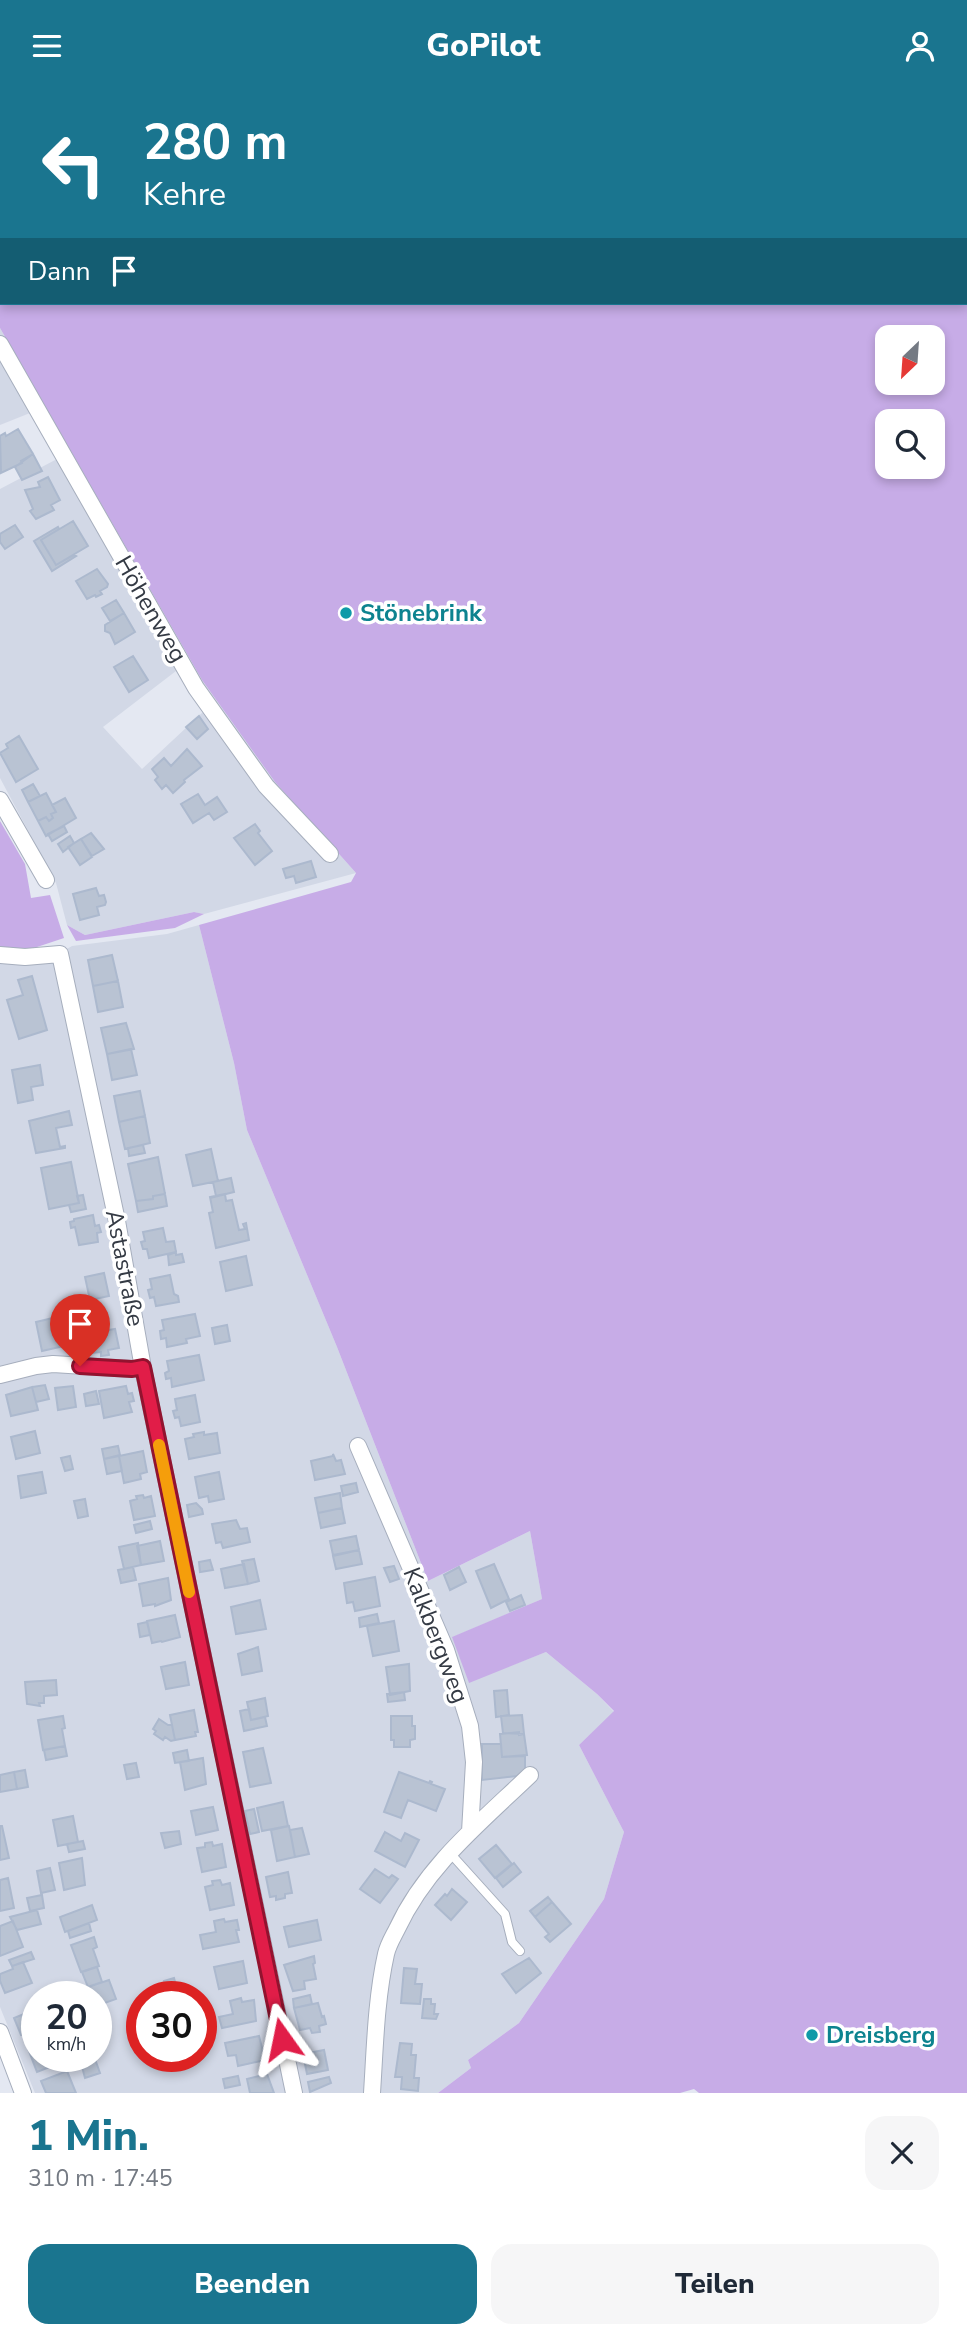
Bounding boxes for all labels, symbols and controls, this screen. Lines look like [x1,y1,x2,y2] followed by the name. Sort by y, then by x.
[426,24,541,67] text: GoPilot
[28,27,66,65] icon: menu
[901,27,939,65] icon: person
[143,109,287,176] text: 280 m
[28,119,119,210] icon: left
[143,173,226,216] text: Kehre
[105,252,143,290] icon: arrive
[28,254,91,289] text: Dann
[875,325,945,395] north arrow
[875,325,945,479] map controls
[875,409,945,479] button: search
[108,550,194,668] street label: Höhenweg
[360,597,483,629] place label: Stönebrink
[338,605,354,621] marker: Stönebrink
[98,1207,152,1329] street label: Astastraße
[50,1294,110,1366] pin
[61,1305,99,1343] icon: arrive
[395,1563,477,1707] street label: Kalkbergweg
[126,1981,217,2072] speed limit sign: 30
[45,1994,88,2041] text: 20
[245,2002,319,2076] position arrow
[826,2019,935,2051] place label: Dreisberg
[804,2027,820,2043] marker: Dreisberg
[47,2032,86,2056] text: km/h
[28,2108,149,2165] text: 1 Min.
[865,2116,939,2190] button: close
[28,2163,173,2194] text: 310 m · 17:45
[28,2244,477,2324] button: Beenden
[491,2244,939,2324] button: Teilen

